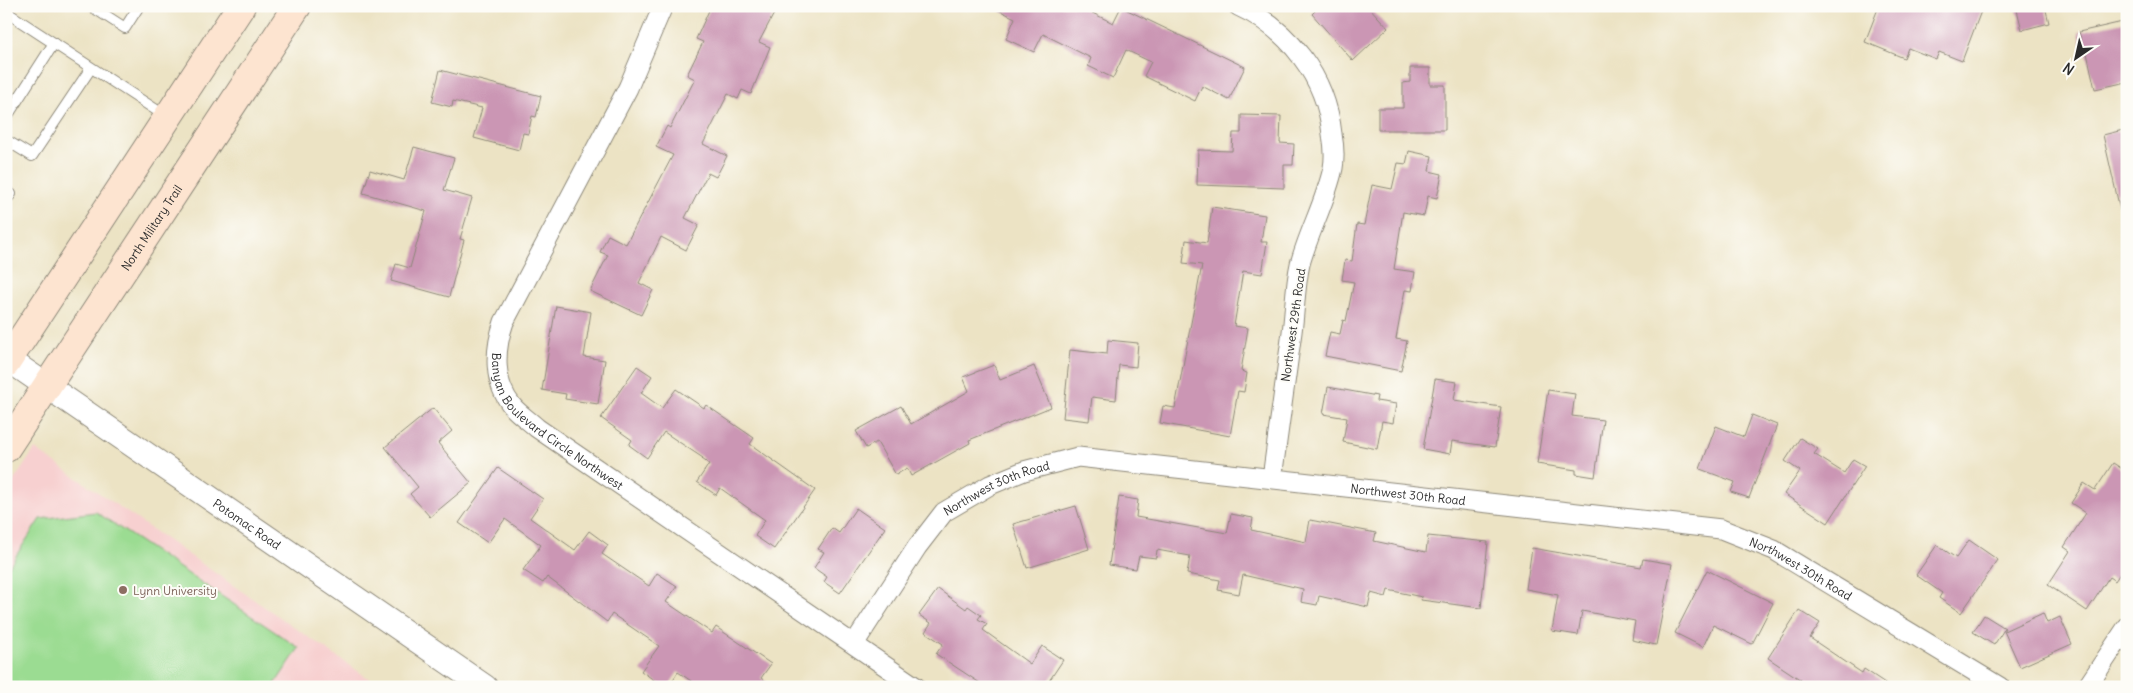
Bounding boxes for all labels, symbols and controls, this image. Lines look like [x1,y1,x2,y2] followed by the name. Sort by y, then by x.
[2050,32,2100,82] north arrow
[2060,59,2078,79] text: N
[118,182,185,273] street label: North Military Trail
[1278,267,1308,383] street label: Northwest 29th Road
[489,352,626,492] street label: Banyan Boulevard Circle Northwest
[940,457,1051,518] street label: Northwest 30th Road
[1350,480,1467,508] street label: Northwest 30th Road
[210,495,284,552] street label: Potomac Road
[1747,534,1855,603] street label: Northwest 30th Road
[133,583,217,598] place label: Lynn University
[117,584,129,596] marker: Lynn University

